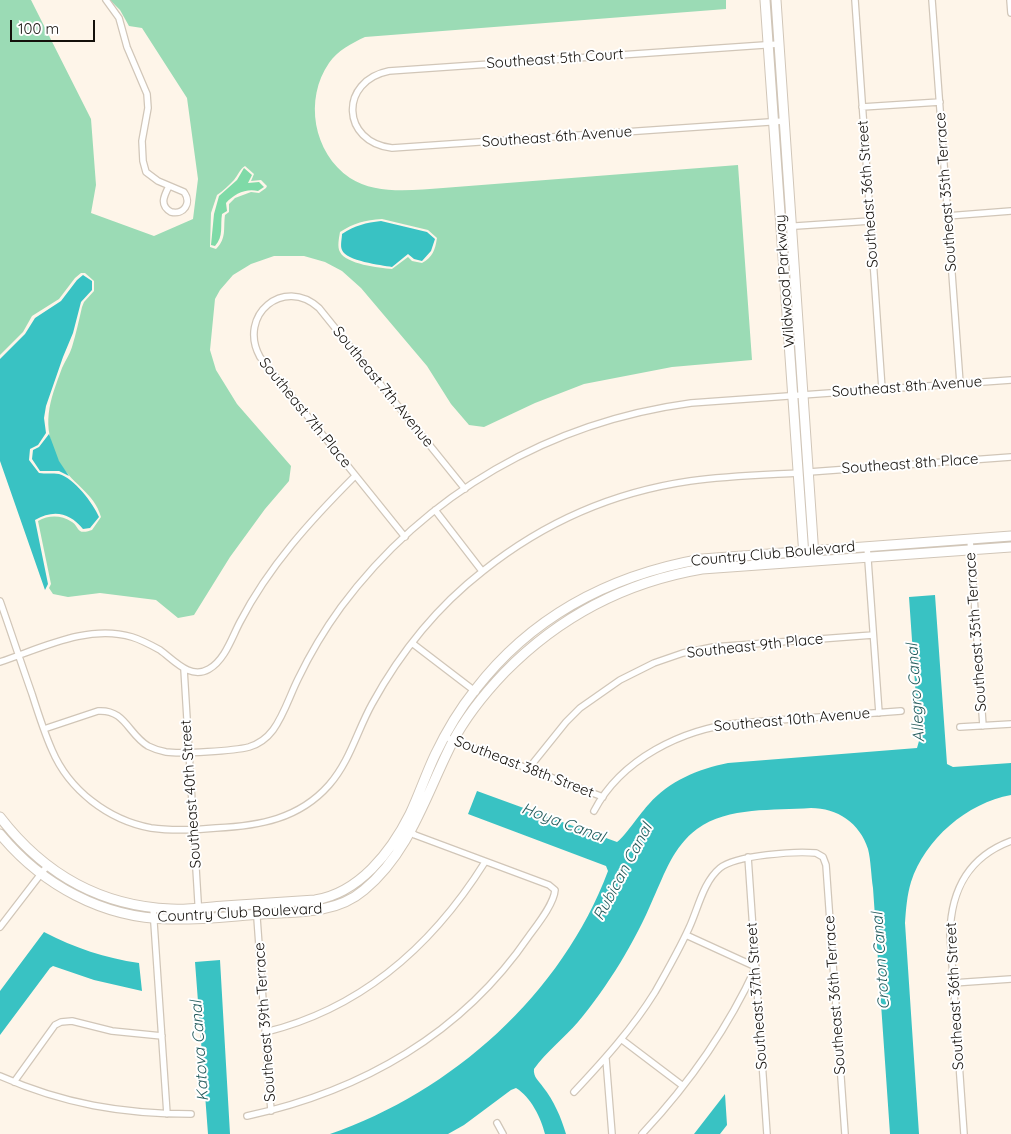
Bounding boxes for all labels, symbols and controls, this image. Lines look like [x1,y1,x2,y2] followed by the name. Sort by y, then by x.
[12,10,98,42] scale bar
[18,19,59,38] text: 100 m
[486,45,624,73] street label: Southeast 5th Court
[931,112,961,272] street label: Southeast 35th Terrace
[854,120,882,268] street label: Southeast 36th Street
[481,123,633,151] street label: Southeast 6th Avenue
[771,214,799,348] street label: Wildwood Parkway
[329,323,437,451] street label: Southeast 7th Avenue
[255,354,355,472] street label: Southeast 7th Place
[831,373,983,401] street label: Southeast 8th Avenue
[841,450,979,478] street label: Southeast 8th Place
[690,538,856,570] street label: Country Club Boulevard
[961,552,991,712] street label: Southeast 35th Terrace
[686,630,824,662] street label: Southeast 9th Place
[903,643,929,743] water label: Allegro Canal
[713,704,871,736] street label: Southeast 10th Avenue
[177,719,205,869] street label: Southeast 40th Street
[452,732,596,802] street label: Southeast 38th Street
[519,799,607,847] water label: Hoya Canal
[589,820,657,924] water label: Rubican Canal
[157,900,323,926] street label: Country Club Boulevard
[868,912,894,1010] water label: Croton Canal
[820,915,850,1075] street label: Southeast 36th Terrace
[743,922,771,1070] street label: Southeast 37th Street
[942,922,968,1070] street label: Southeast 36th Street
[250,942,280,1102] street label: Southeast 39th Terrace
[187,1000,213,1102] water label: Katova Canal

